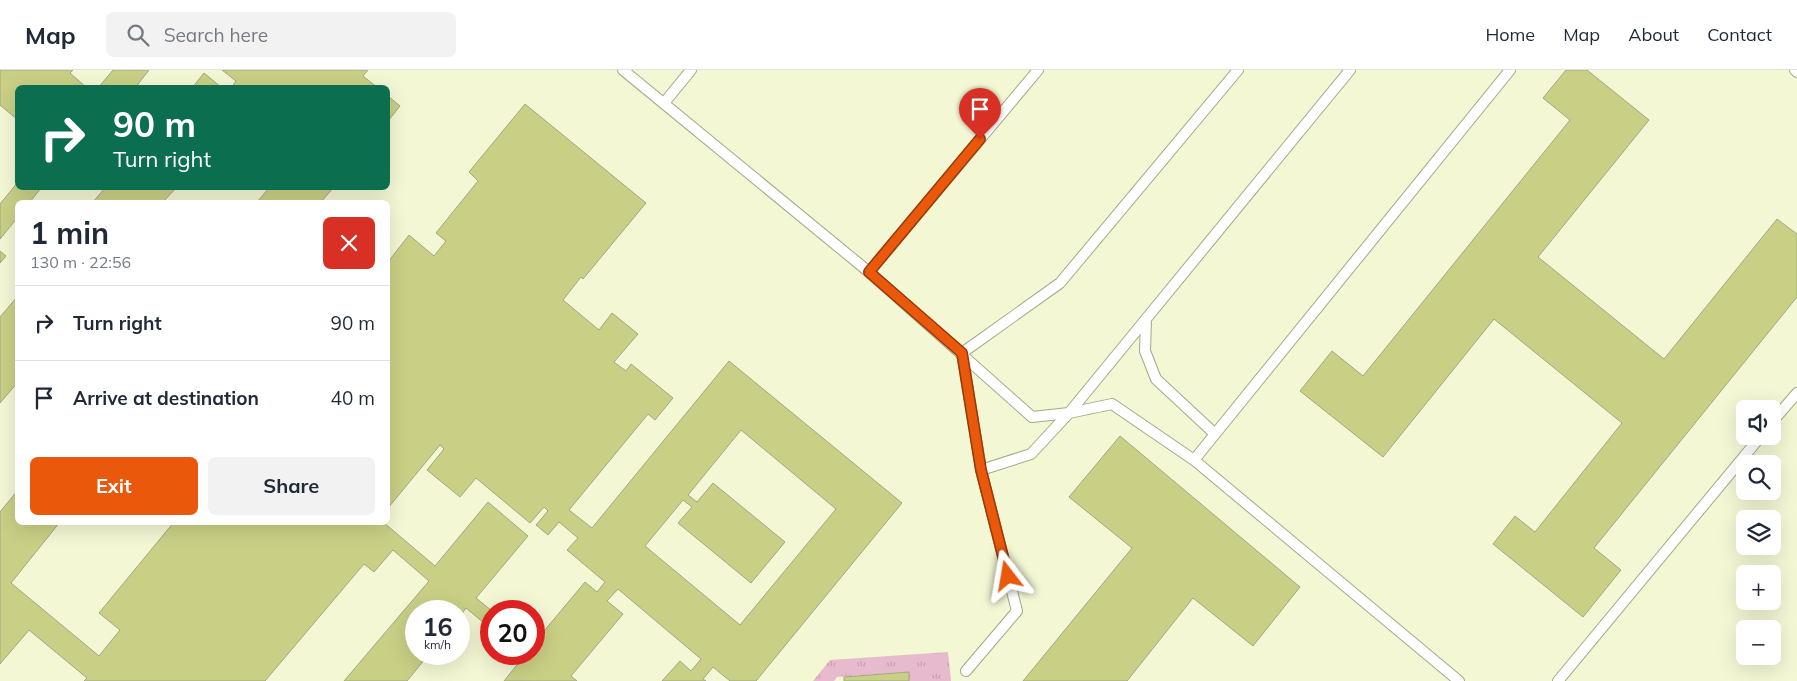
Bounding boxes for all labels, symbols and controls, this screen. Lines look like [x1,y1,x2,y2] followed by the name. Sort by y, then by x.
[106,12,456,57] search box
[25,20,76,50] text: Map
[124,21,152,49] icon: search
[164,23,268,47] text: Search here
[1485,23,1535,46] text: Home
[1563,23,1600,46] text: Map
[1628,23,1679,46] text: About
[1707,23,1772,46] text: Contact
[959,88,1001,139] pin
[966,95,994,123] icon: arrive
[113,102,196,146] text: 90 m
[30,105,95,170] icon: right
[113,145,211,173] text: Turn right
[30,214,109,252] text: 1 min
[323,217,375,269] button: close
[30,252,131,272] text: 130 m · 22:56
[30,309,58,337] icon: right
[73,311,162,335] text: Turn right
[331,311,375,335] text: 90 m
[30,384,58,412] icon: arrive
[73,386,259,410] text: Arrive at destination
[331,386,375,410] text: 40 m
[1736,400,1781,665] map controls
[1736,400,1781,445] button: sound
[1736,455,1781,500] button: search
[30,457,198,515] button: Exit
[208,457,375,515] button: Share
[1736,510,1781,555] button: layers
[981,549,1033,601] position arrow
[1736,565,1781,610] button: +
[480,600,545,665] speed limit sign: 20
[422,611,453,642] text: 16
[1736,620,1781,665] button: −
[424,637,451,652] text: km/h

